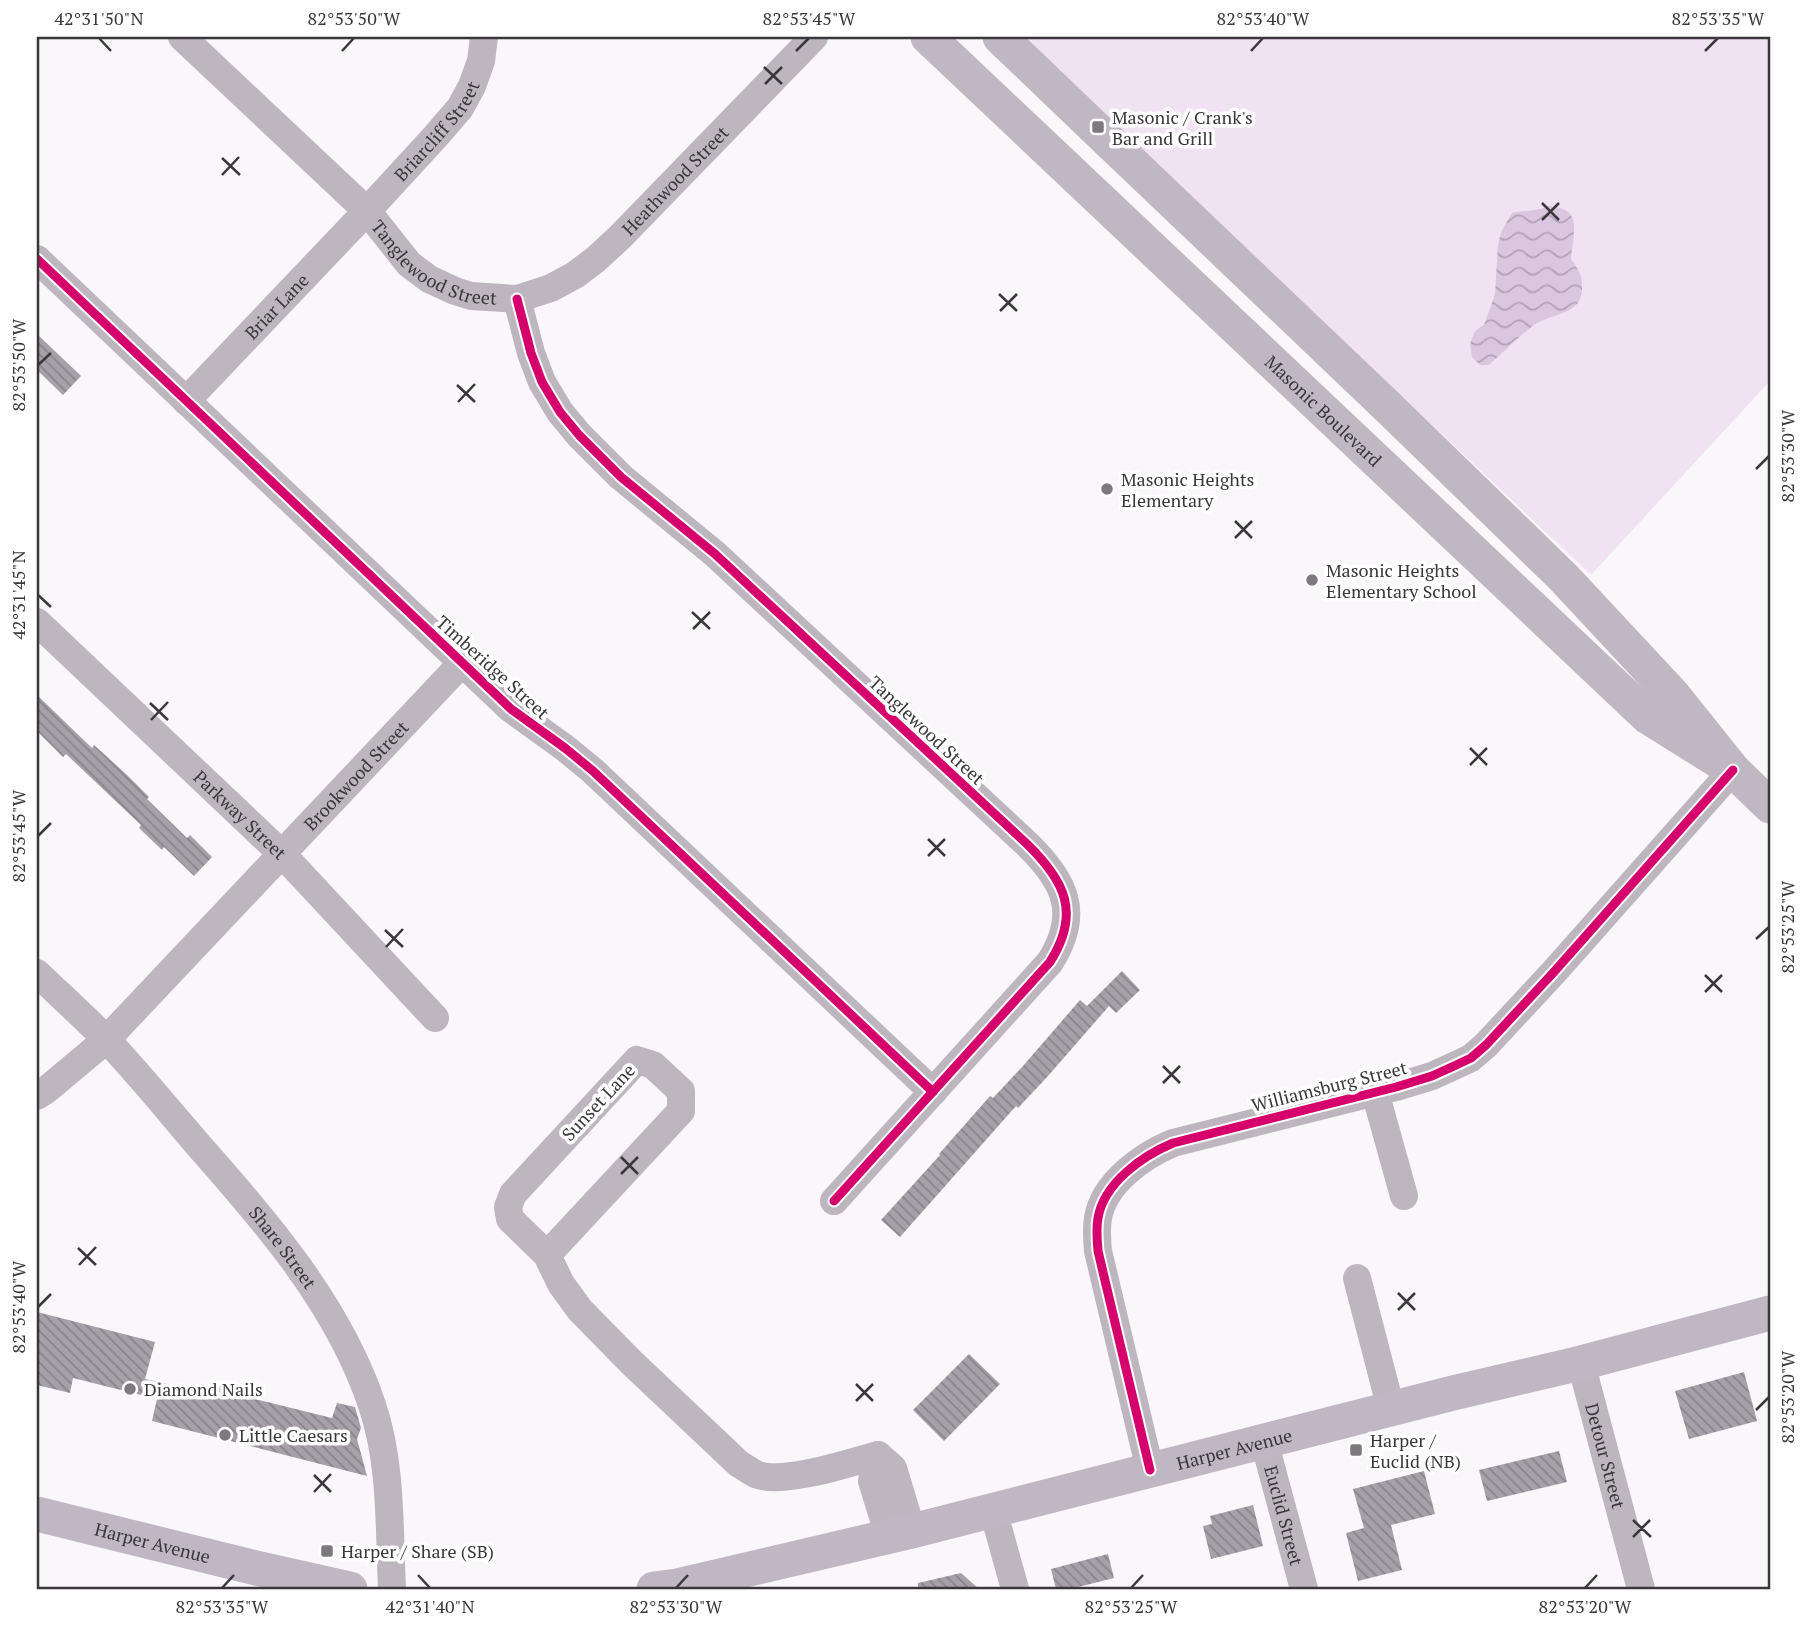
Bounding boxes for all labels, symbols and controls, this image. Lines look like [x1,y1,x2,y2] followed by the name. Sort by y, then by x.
[54,6,144,30] text: 42°31'50"N
[308,6,401,30] text: 82°53'50"W
[763,6,856,30] text: 82°53'45"W
[1217,6,1310,30] text: 82°53'40"W
[1672,6,1765,30] text: 82°53'35"W
[389,77,485,186] street label: Briarcliff Street
[1112,105,1253,150] place label: Masonic / Crank's Bar and Grill
[1090,119,1106,135] marker: Masonic / Crank's Bar and Grill
[616,120,734,240] street label: Heathwood Street
[366,215,498,310] street label: Tanglewood Street
[239,268,314,344] street label: Briar Lane
[6,318,30,411] text: 82°53'50"W
[1260,350,1387,471] street label: Masonic Boulevard
[1775,409,1799,502] text: 82°53'30"W
[1121,467,1254,512] place label: Masonic Heights Elementary
[1099,481,1115,497] marker: Masonic Heights Elementary
[6,550,30,640] text: 42°31'45"N
[1326,558,1477,603] place label: Masonic Heights Elementary School
[1304,572,1320,588] marker: Masonic Heights Elementary School
[431,610,555,724] street label: Timberidge Street
[864,670,990,790] street label: Tanglewood Street
[298,715,414,835] street label: Brookwood Street
[189,765,292,865] street label: Parkway Street
[6,789,30,882] text: 82°53'45"W
[1775,880,1799,973] text: 82°53'25"W
[1249,1055,1410,1117] street label: Williamsburg Street
[556,1058,640,1146] street label: Sunset Lane
[244,1201,322,1294] street label: Share Street
[6,1260,30,1353] text: 82°53'40"W
[1775,1350,1799,1443] text: 82°53'20"W
[144,1377,263,1401] place label: Diamond Nails
[122,1381,138,1397] marker: Diamond Nails
[1580,1400,1631,1511] street label: Detour Street
[239,1423,348,1447] place label: Little Caesars
[1174,1423,1294,1475] street label: Harper Avenue
[217,1427,233,1443] marker: Little Caesars
[1370,1428,1461,1473] place label: Harper / Euclid (NB)
[1348,1442,1364,1458] marker: Harper / Euclid (NB)
[1259,1463,1309,1568] street label: Euclid Street
[92,1517,213,1568] street label: Harper Avenue
[341,1539,494,1563] place label: Harper / Share (SB)
[319,1543,335,1559] marker: Harper / Share (SB)
[176,1594,269,1618] text: 82°53'35"W
[385,1594,475,1618] text: 42°31'40"N
[630,1594,723,1618] text: 82°53'30"W
[1085,1594,1178,1618] text: 82°53'25"W
[1539,1594,1632,1618] text: 82°53'20"W

